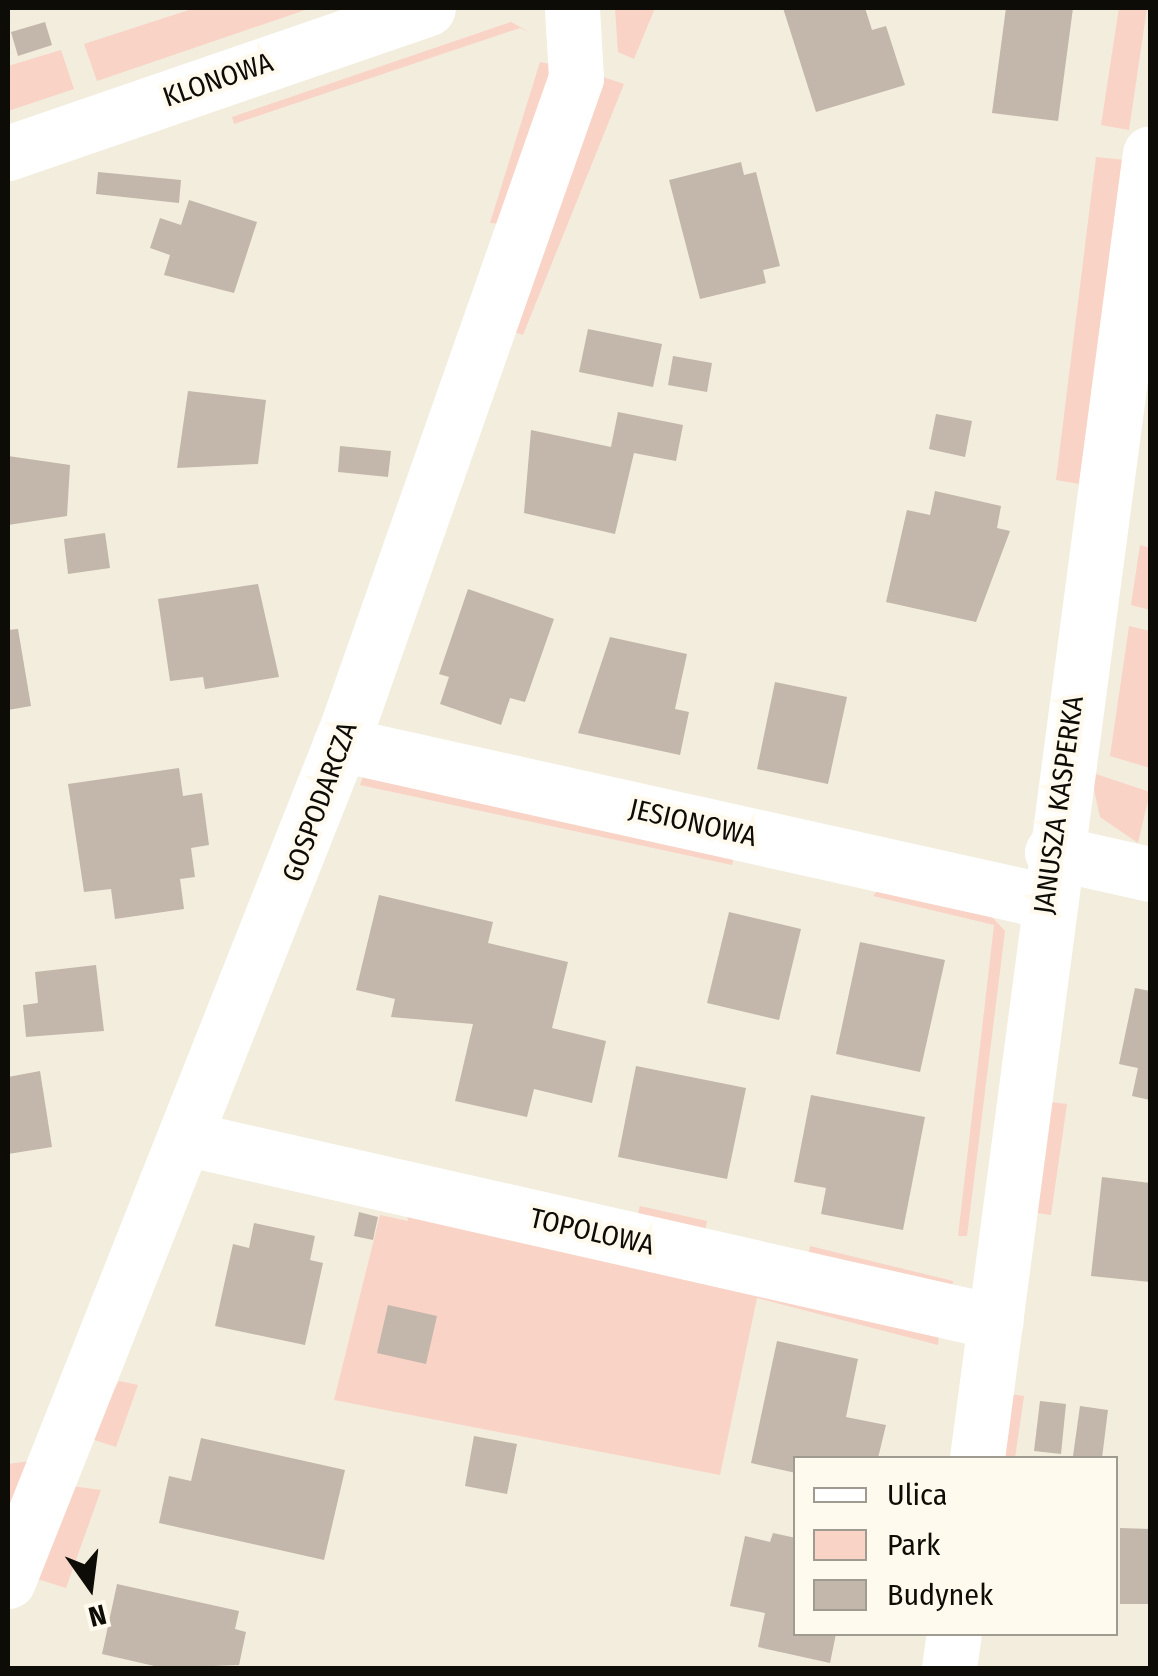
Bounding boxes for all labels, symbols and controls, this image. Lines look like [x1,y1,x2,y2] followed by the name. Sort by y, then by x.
[159,46,277,114] street label: KLONOWA
[1027,694,1091,916] street label: JANUSZA KASPERKA
[276,718,364,886] street label: GOSPODARCZA
[626,792,760,854] street label: JESIONOWA
[527,1201,657,1263] street label: TOPOLOWA
[793,1456,1118,1636] legend
[887,1477,947,1513] text: Ulica
[887,1527,940,1563] text: Park
[40,1536,140,1636] north arrow
[887,1577,993,1613] text: Budynek
[85,1598,110,1634] text: N

